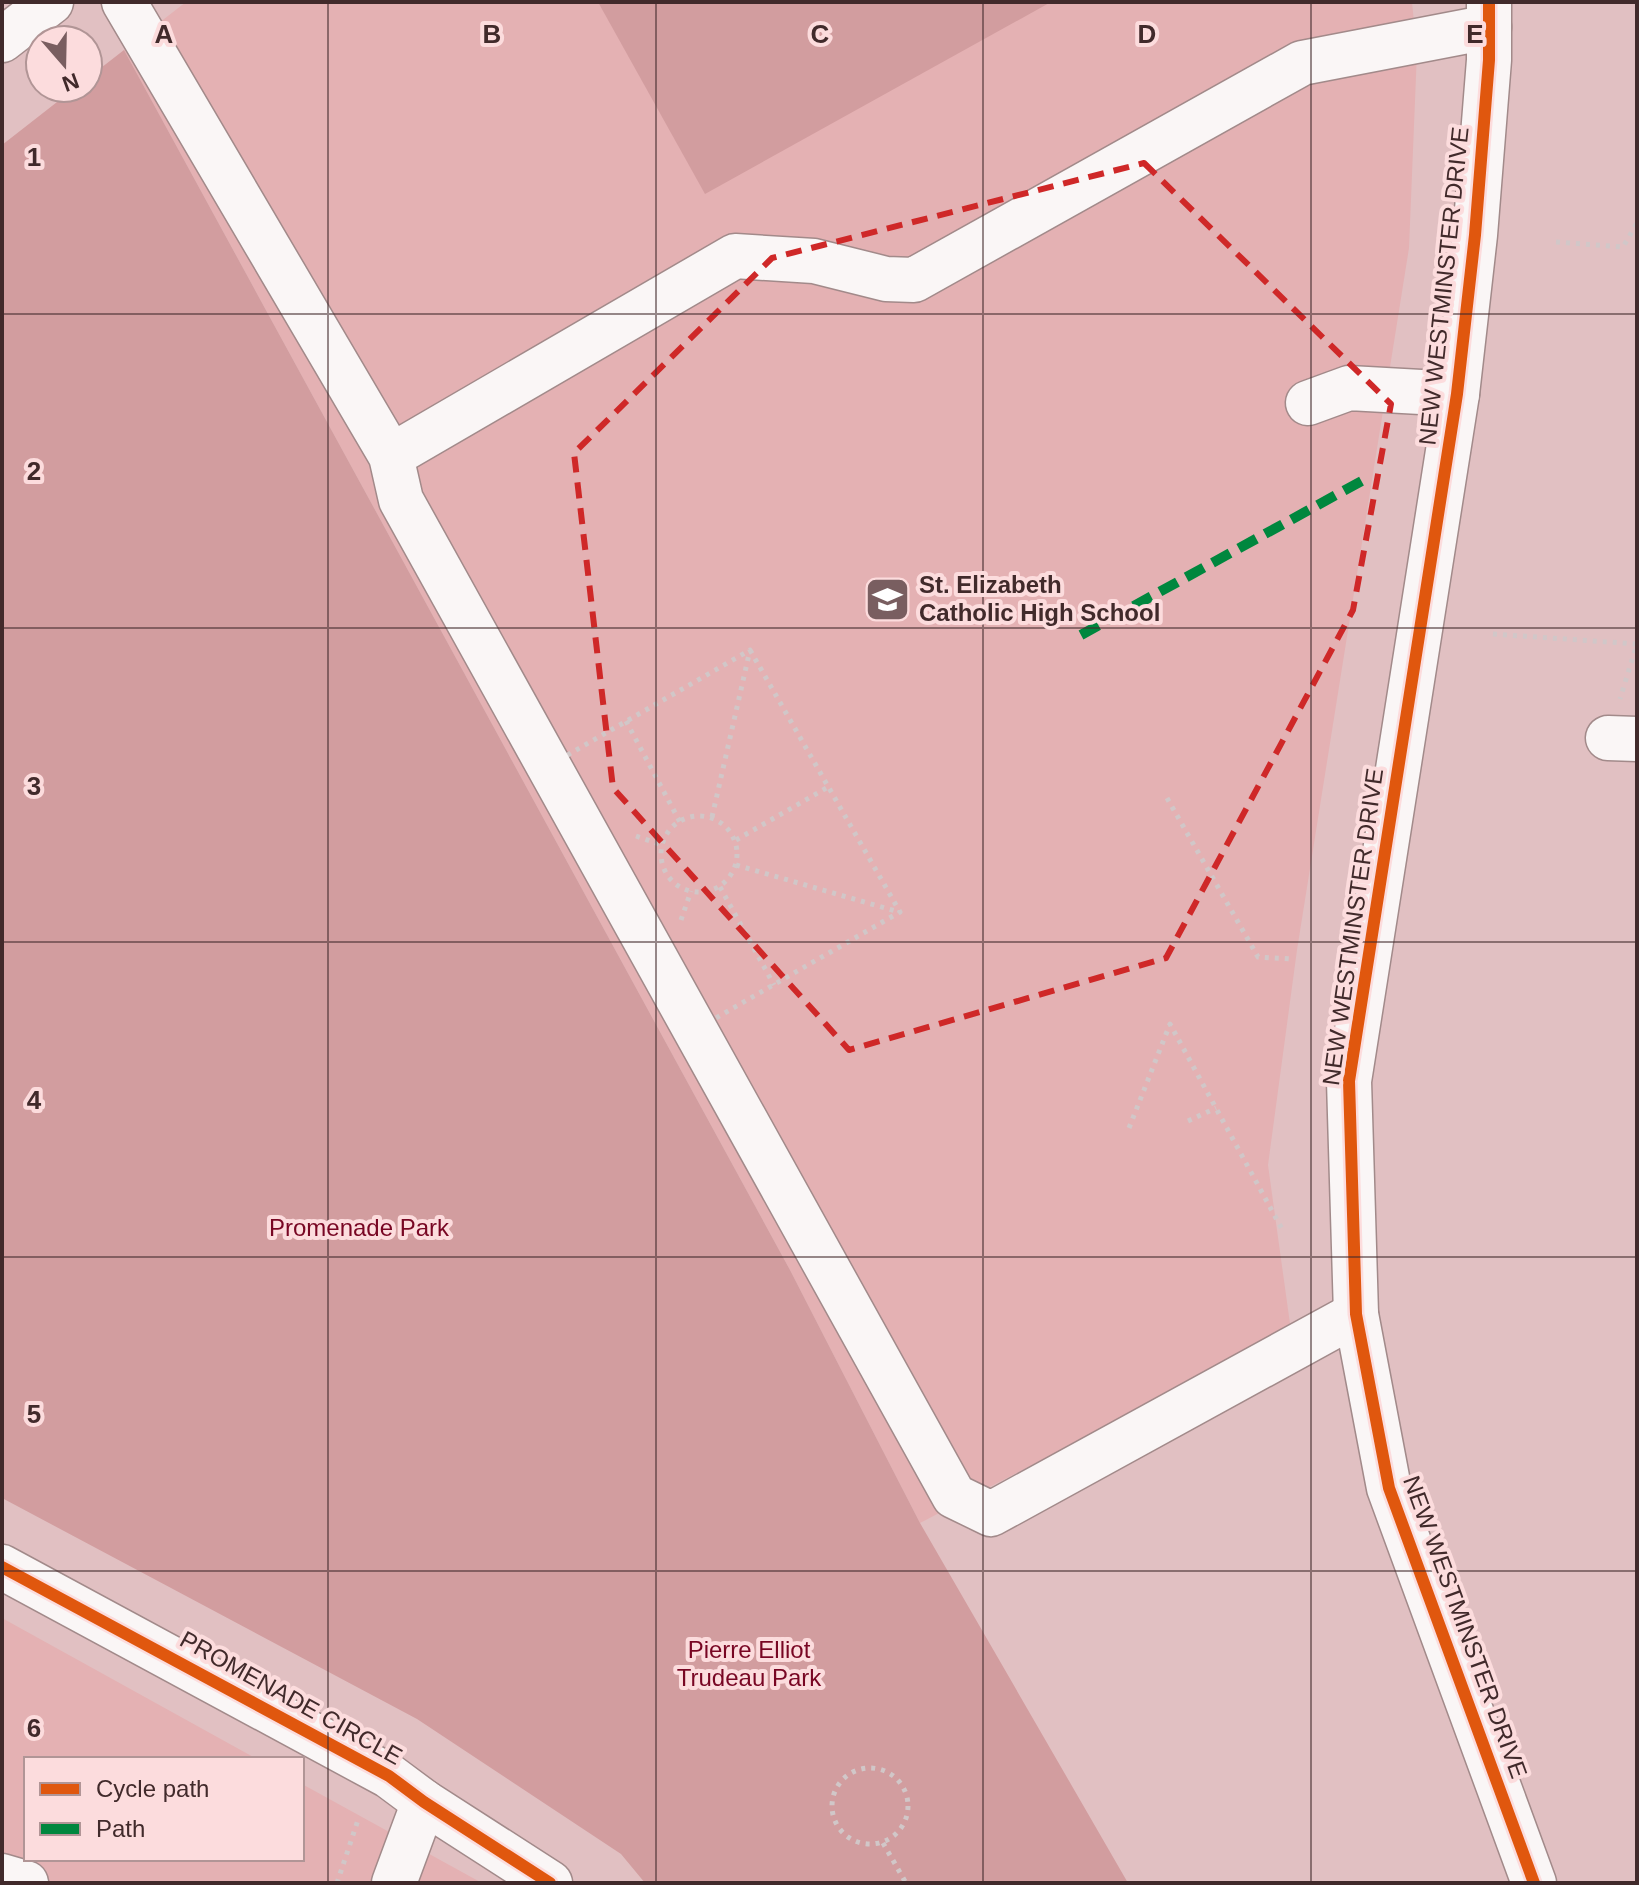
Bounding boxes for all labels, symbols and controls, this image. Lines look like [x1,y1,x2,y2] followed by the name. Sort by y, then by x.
[155,19,174,49] text: A
[483,19,501,49] text: B
[811,19,830,49] text: C
[1138,19,1156,49] text: D
[1466,19,1484,49] text: E
[24,24,104,104] north arrow
[59,68,82,97] text: N
[1413,125,1474,446] street label: NEW WESTMINSTER DRIVE
[27,142,41,172] text: 1
[27,456,41,486] text: 2
[919,571,1160,626] place label: St. Elizabeth Catholic High School
[864,575,912,623] school or university icon: St. Elizabeth Catholic High School
[1317,767,1388,1087] street label: NEW WESTMINSTER DRIVE
[27,771,41,801] text: 3
[27,1085,42,1115] text: 4
[269,1214,450,1241] park label: Promenade Park
[27,1399,41,1429] text: 5
[1398,1472,1533,1782] street label: NEW WESTMINSTER DRIVE
[176,1625,407,1770] street label: PROMENADE CIRCLE
[677,1636,822,1691] park label: Pierre Elliot Trudeau Park
[27,1713,41,1743] text: 6
[24,1757,304,1861] legend
[96,1775,209,1802] text: Cycle path
[96,1815,145,1842] text: Path

